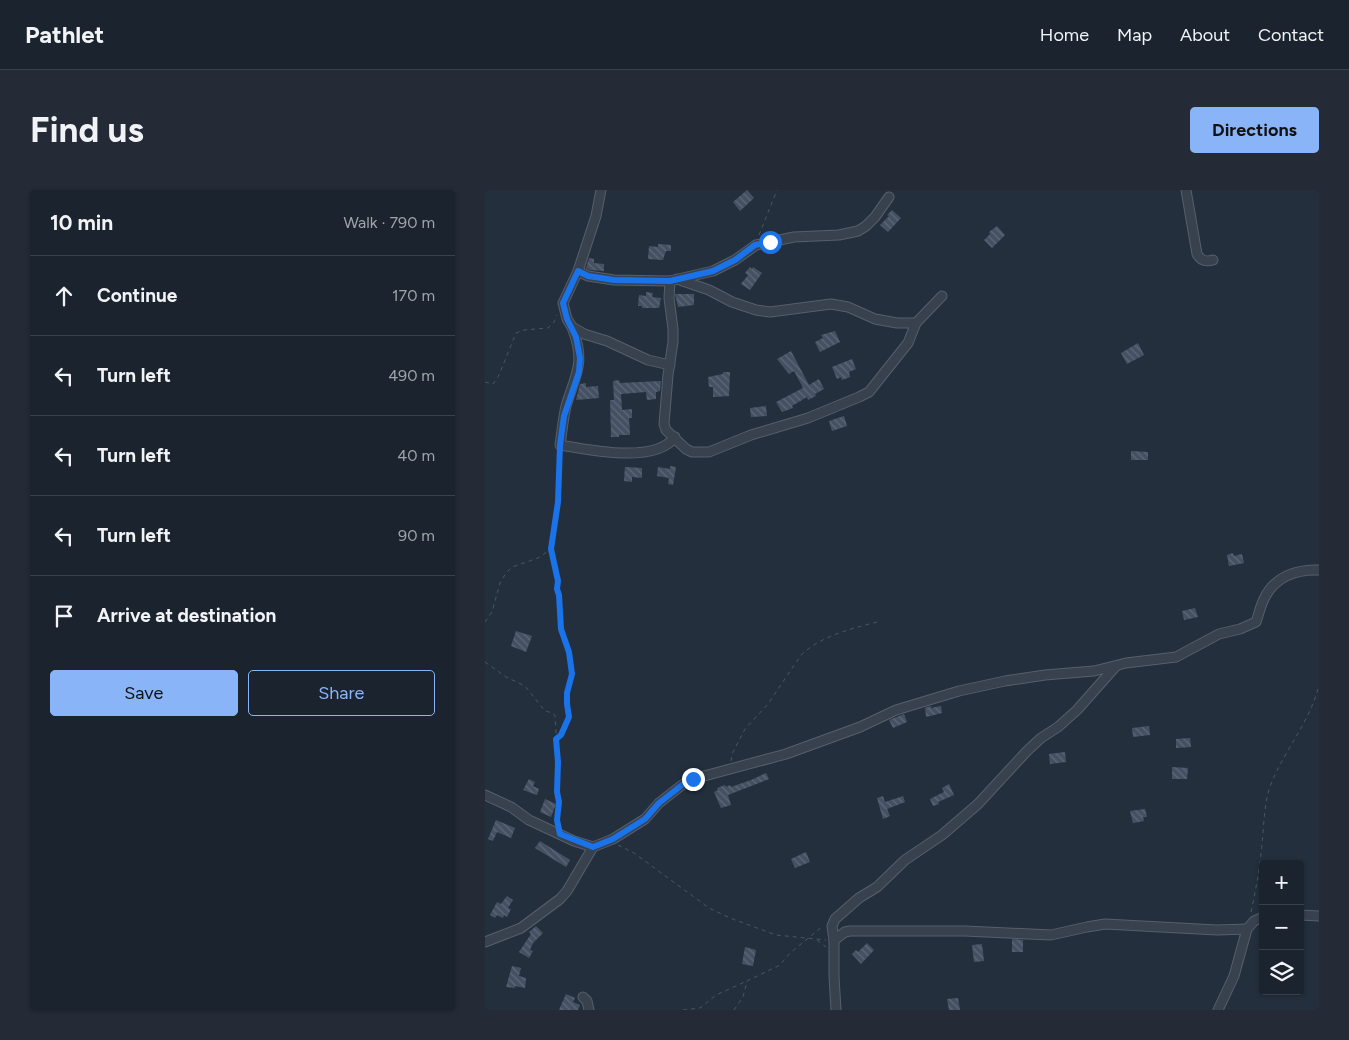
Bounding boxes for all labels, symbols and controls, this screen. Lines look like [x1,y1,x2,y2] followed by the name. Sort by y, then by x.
[25,20,104,49] text: Pathlet
[1040,24,1089,46] text: Home
[1117,24,1152,46] text: Map
[1180,24,1230,46] text: About
[1258,24,1324,46] text: Contact
[1190,107,1319,153] button: Directions
[30,109,144,151] text: Find us
[50,210,113,235] text: 10 min
[343,213,435,232] text: Walk · 790 m
[759,231,782,254] route start
[50,282,78,310] icon: ahead
[97,284,177,307] text: Continue
[392,286,435,305] text: 170 m
[50,362,78,390] icon: left
[97,364,171,387] text: Turn left
[388,366,435,385] text: 490 m
[50,442,78,470] icon: left
[97,444,171,467] text: Turn left
[397,446,435,465] text: 40 m
[50,522,78,550] icon: left
[97,524,171,547] text: Turn left
[398,526,435,545] text: 90 m
[50,602,78,630] icon: arrive
[97,604,276,627] text: Arrive at destination
[50,670,238,716] button: Save
[248,670,435,716] button: Share
[682,768,705,791] route end
[1259,860,1304,995] map controls
[1259,860,1304,905] button: +
[1259,905,1304,950] button: −
[1259,950,1304,995] button: layers

